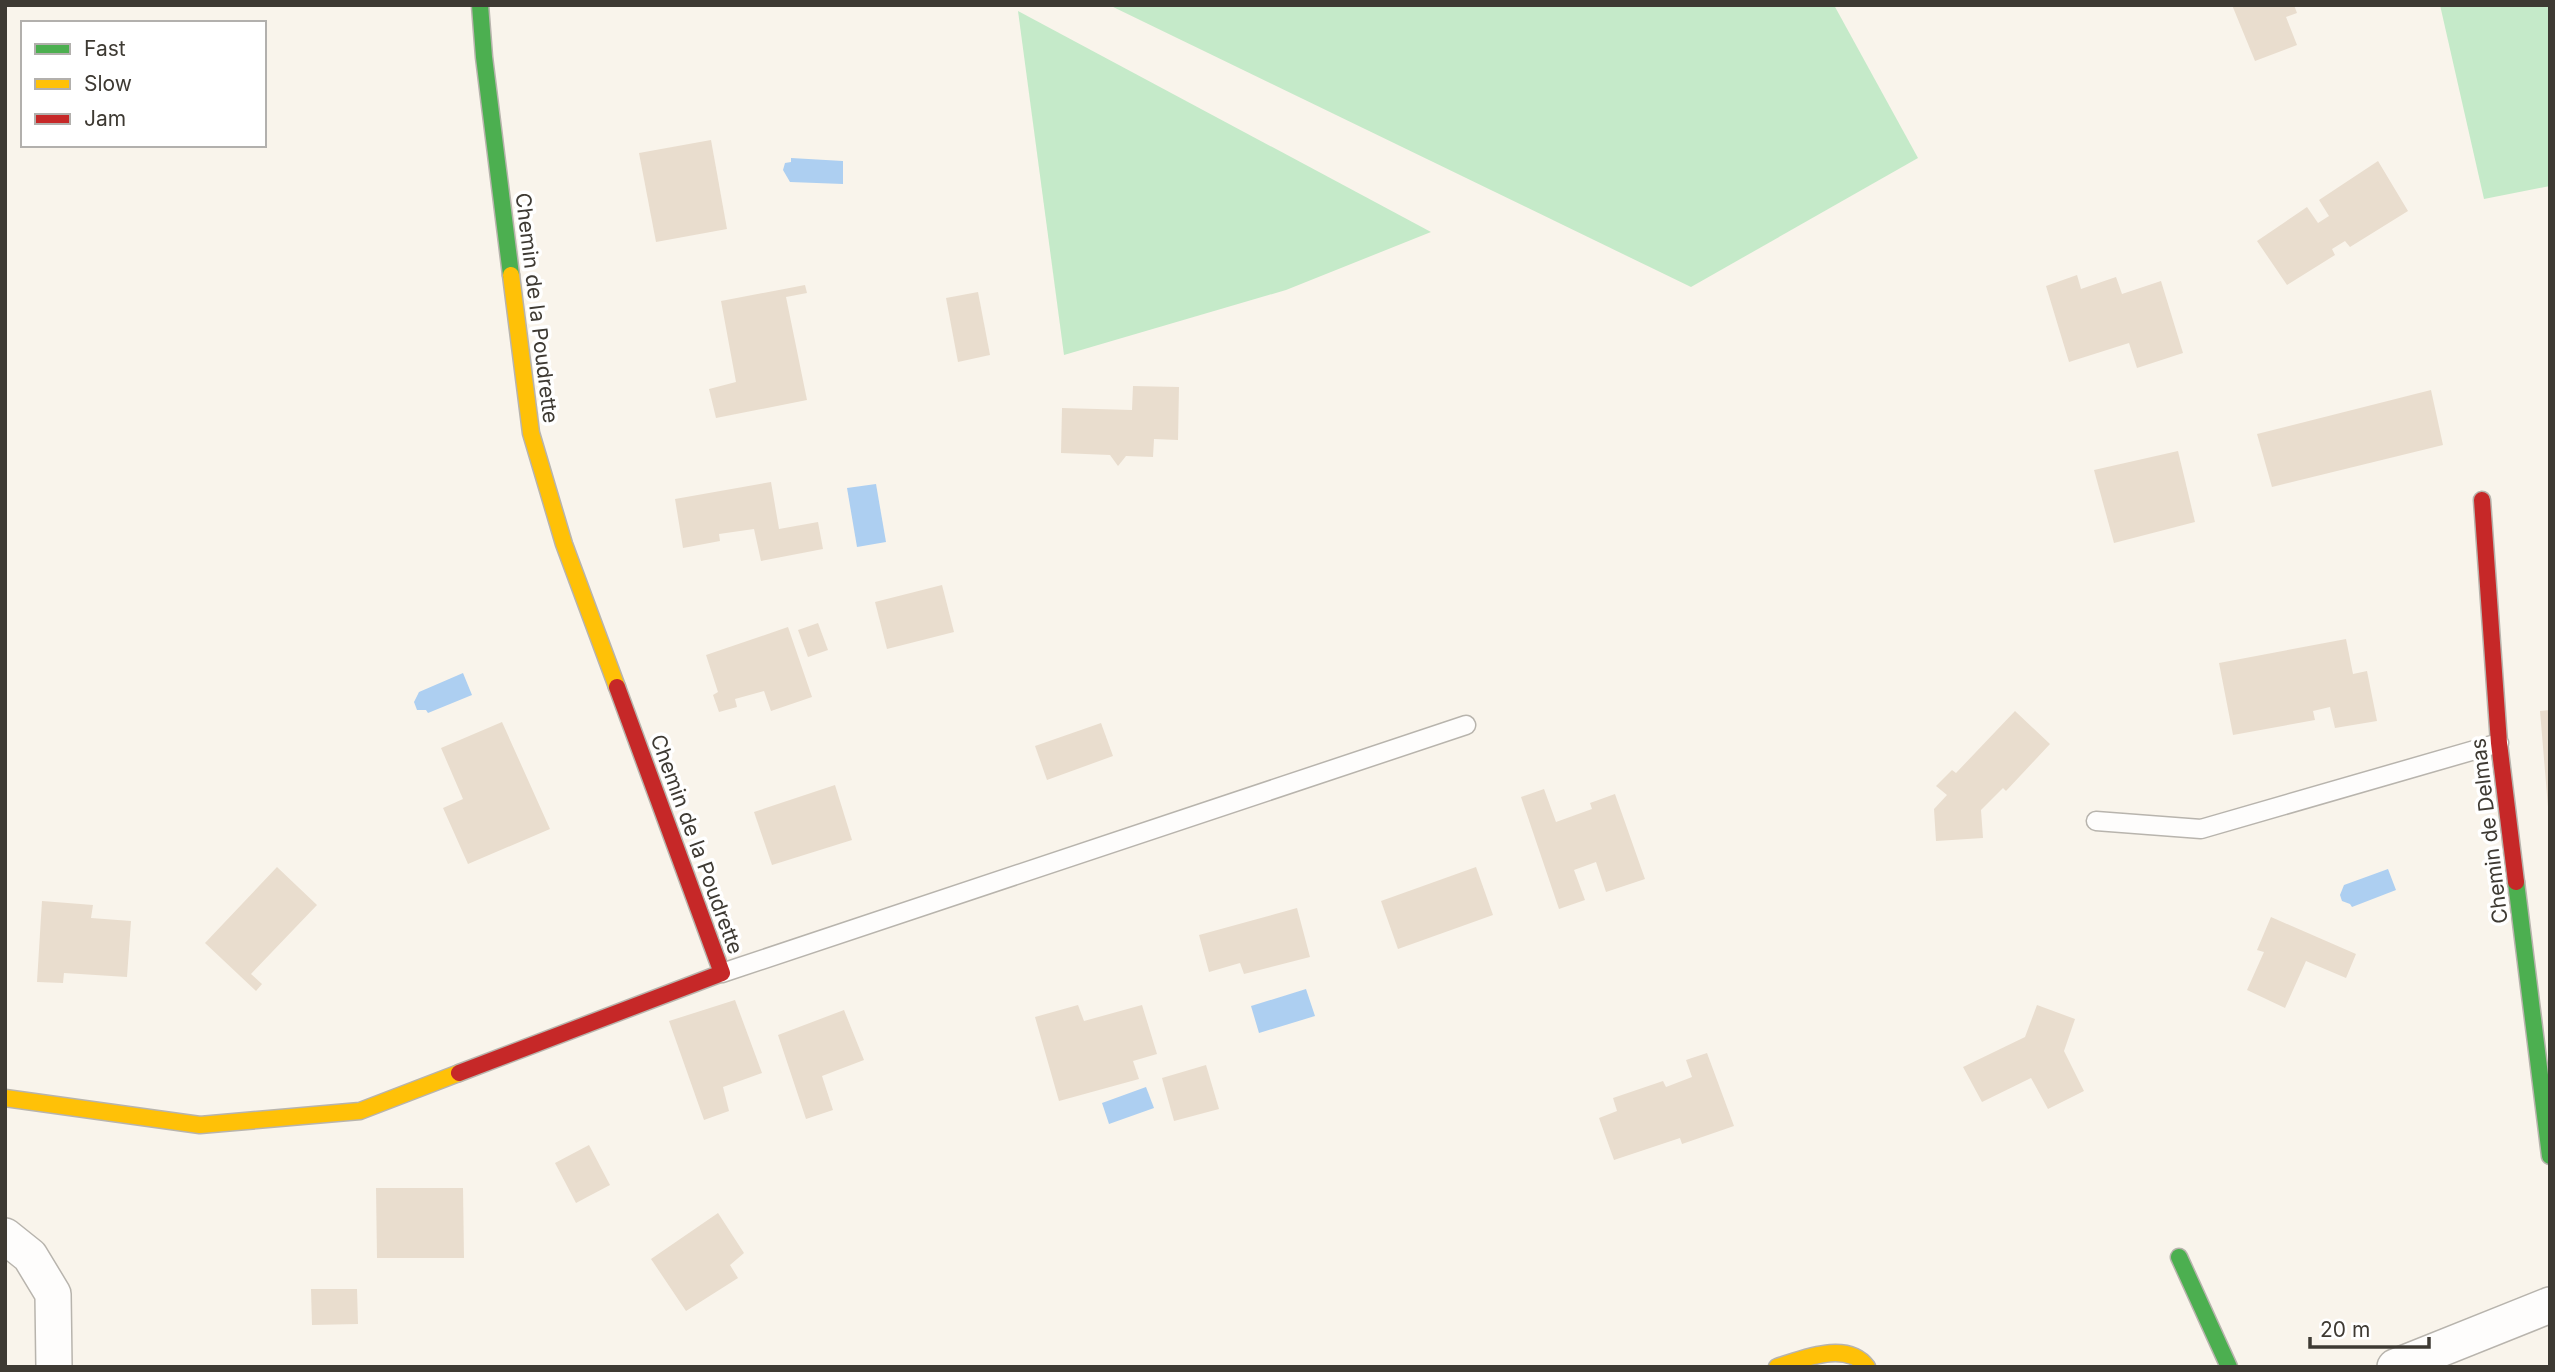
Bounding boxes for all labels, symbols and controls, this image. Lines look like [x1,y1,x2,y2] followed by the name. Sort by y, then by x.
[21,21,266,147] legend
[84,36,126,61] text: Fast
[84,71,132,96] text: Slow
[84,106,126,131] text: Jam
[510,191,564,425] street label: Chemin de la Poudrette
[646,731,748,957] street label: Chemin de la Poudrette
[2465,737,2513,925] street label: Chemin de Delmas
[2310,1306,2429,1350] scale bar
[2320,1317,2370,1342] text: 20 m

